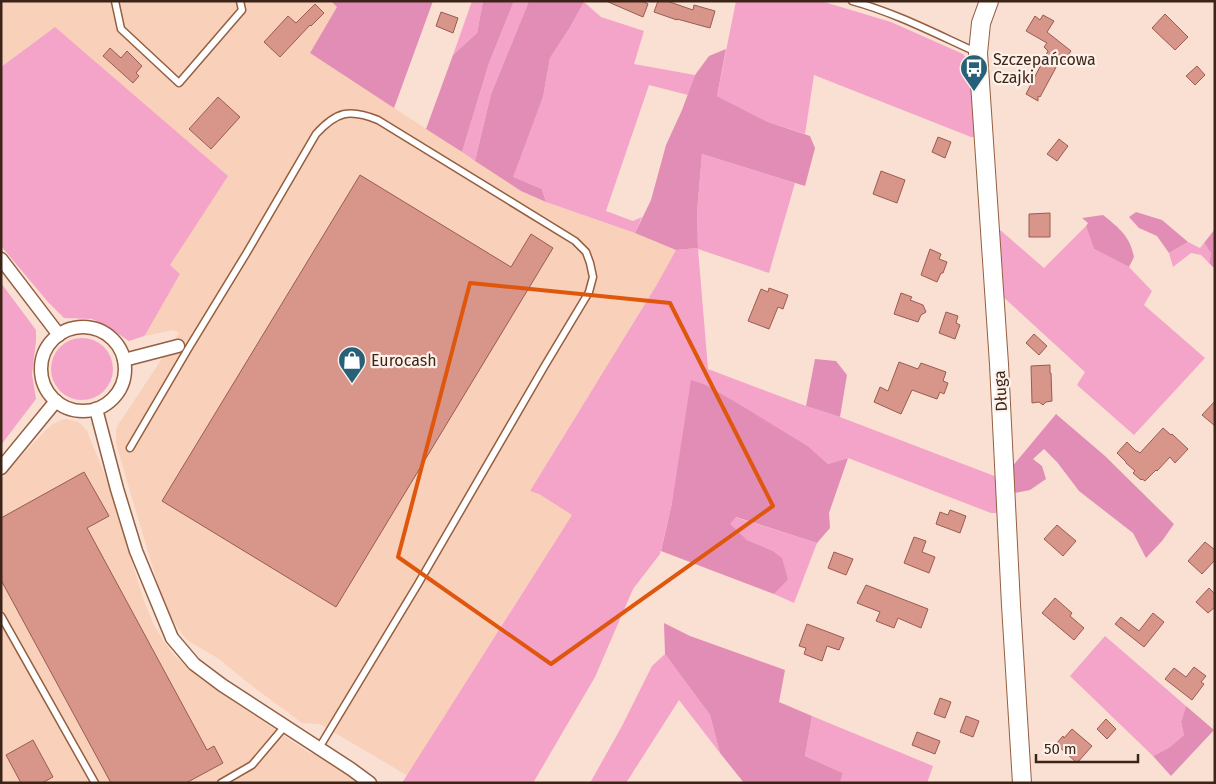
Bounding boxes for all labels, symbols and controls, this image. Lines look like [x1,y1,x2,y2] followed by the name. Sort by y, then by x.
[993,50,1096,87] place label: Szczepańcowa Czajki
[959,53,989,92] bus stop icon: Szczepańcowa Czajki
[337,345,367,384] shop icon: Eurocash
[371,351,437,370] place label: Eurocash
[990,370,1011,412] street label: Długa
[1036,732,1138,764] scale bar
[1044,740,1077,758] text: 50 m

